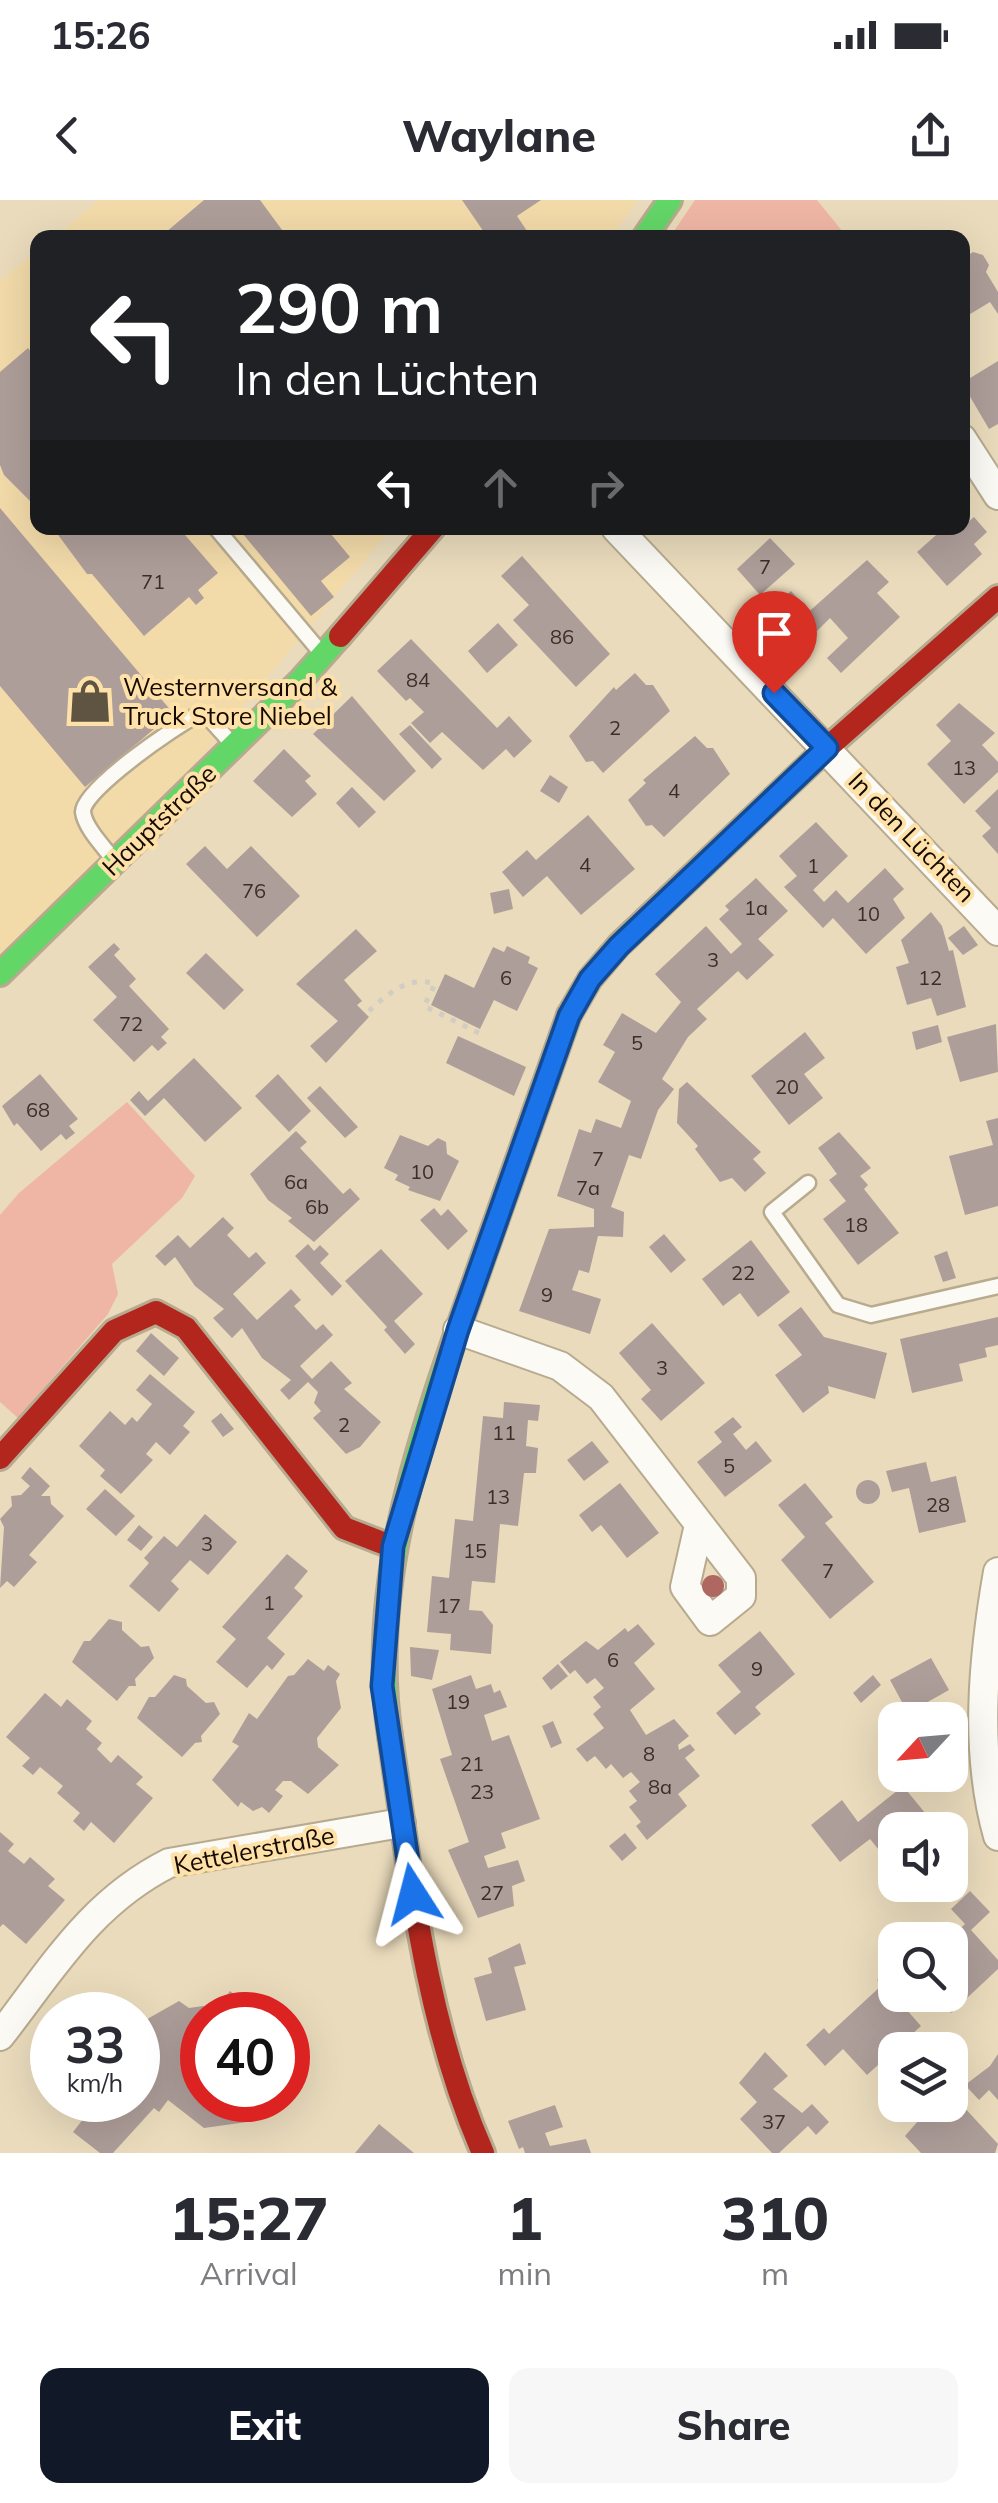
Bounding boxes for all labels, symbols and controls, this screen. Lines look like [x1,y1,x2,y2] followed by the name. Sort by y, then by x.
[50,11,151,59] text: 15:26
[402,107,596,163] text: Waylane
[40,108,95,163] icon: back
[903,108,958,163] icon: share
[235,263,443,351] text: 290 m
[70,270,200,400] icon: left
[235,350,539,406] text: In den Lüchten
[368,460,423,515] icon: left
[473,460,528,515] icon: ahead
[578,460,633,515] icon: right
[759,554,771,579] house number: 7
[141,569,165,594] house number: 71
[732,591,817,694] pin
[747,606,802,661] icon: arrive
[550,624,574,649] house number: 86
[406,667,430,692] house number: 84
[123,671,338,731] place label: Westernversand & Truck Store Niebel
[66,677,114,725] shop icon: Westernversand & Truck Store Niebel
[609,715,621,740] house number: 2
[952,755,976,780] house number: 13
[95,758,222,882] street label: Hauptstraße
[842,765,982,908] street label: In den Lüchten
[668,778,680,803] house number: 4
[579,852,591,877] house number: 4
[807,853,819,878] house number: 1
[242,878,266,903] house number: 76
[744,895,768,920] house number: 1a
[856,901,880,926] house number: 10
[707,947,719,972] house number: 3
[500,965,512,990] house number: 6
[918,965,942,990] house number: 12
[119,1011,143,1036] house number: 72
[631,1030,643,1055] house number: 5
[775,1074,799,1099] house number: 20
[26,1097,50,1122] house number: 68
[592,1146,604,1171] house number: 7
[410,1159,434,1184] house number: 10
[284,1169,308,1194] house number: 6a
[576,1175,600,1200] house number: 7a
[305,1194,329,1219] house number: 6b
[844,1212,868,1237] house number: 18
[731,1260,755,1285] house number: 22
[541,1282,553,1307] house number: 9
[656,1355,668,1380] house number: 3
[338,1412,350,1437] house number: 2
[492,1420,516,1445] house number: 11
[723,1453,735,1478] house number: 5
[486,1484,510,1509] house number: 13
[926,1492,950,1517] house number: 28
[201,1531,213,1556] house number: 3
[463,1538,487,1563] house number: 15
[822,1558,834,1583] house number: 7
[263,1590,275,1615] house number: 1
[437,1593,461,1618] house number: 17
[607,1647,619,1672] house number: 6
[751,1656,763,1681] house number: 9
[446,1689,470,1714] house number: 19
[878,1702,968,1792] north arrow
[878,1702,968,2122] map controls
[643,1741,655,1766] house number: 8
[460,1751,484,1776] house number: 21
[648,1774,672,1799] house number: 8a
[470,1779,494,1804] house number: 23
[878,1812,968,1902] button: sound
[171,1819,337,1880] street label: Kettelerstraße
[361,1842,465,1946] position arrow
[480,1880,504,1905] house number: 27
[878,1922,968,2012] button: search
[180,1992,310,2122] speed limit sign: 40
[65,2013,125,2076] text: 33
[878,2032,968,2122] button: layers
[67,2067,123,2098] text: km/h
[762,2109,786,2134] house number: 37
[169,2180,329,2255] text: 15:27
[507,2180,543,2255] text: 1
[721,2180,829,2255] text: 310
[200,2253,298,2293] text: Arrival
[498,2253,552,2293] text: min
[761,2253,789,2293] text: m
[40,2368,489,2483] button: Exit
[509,2368,958,2483] button: Share

